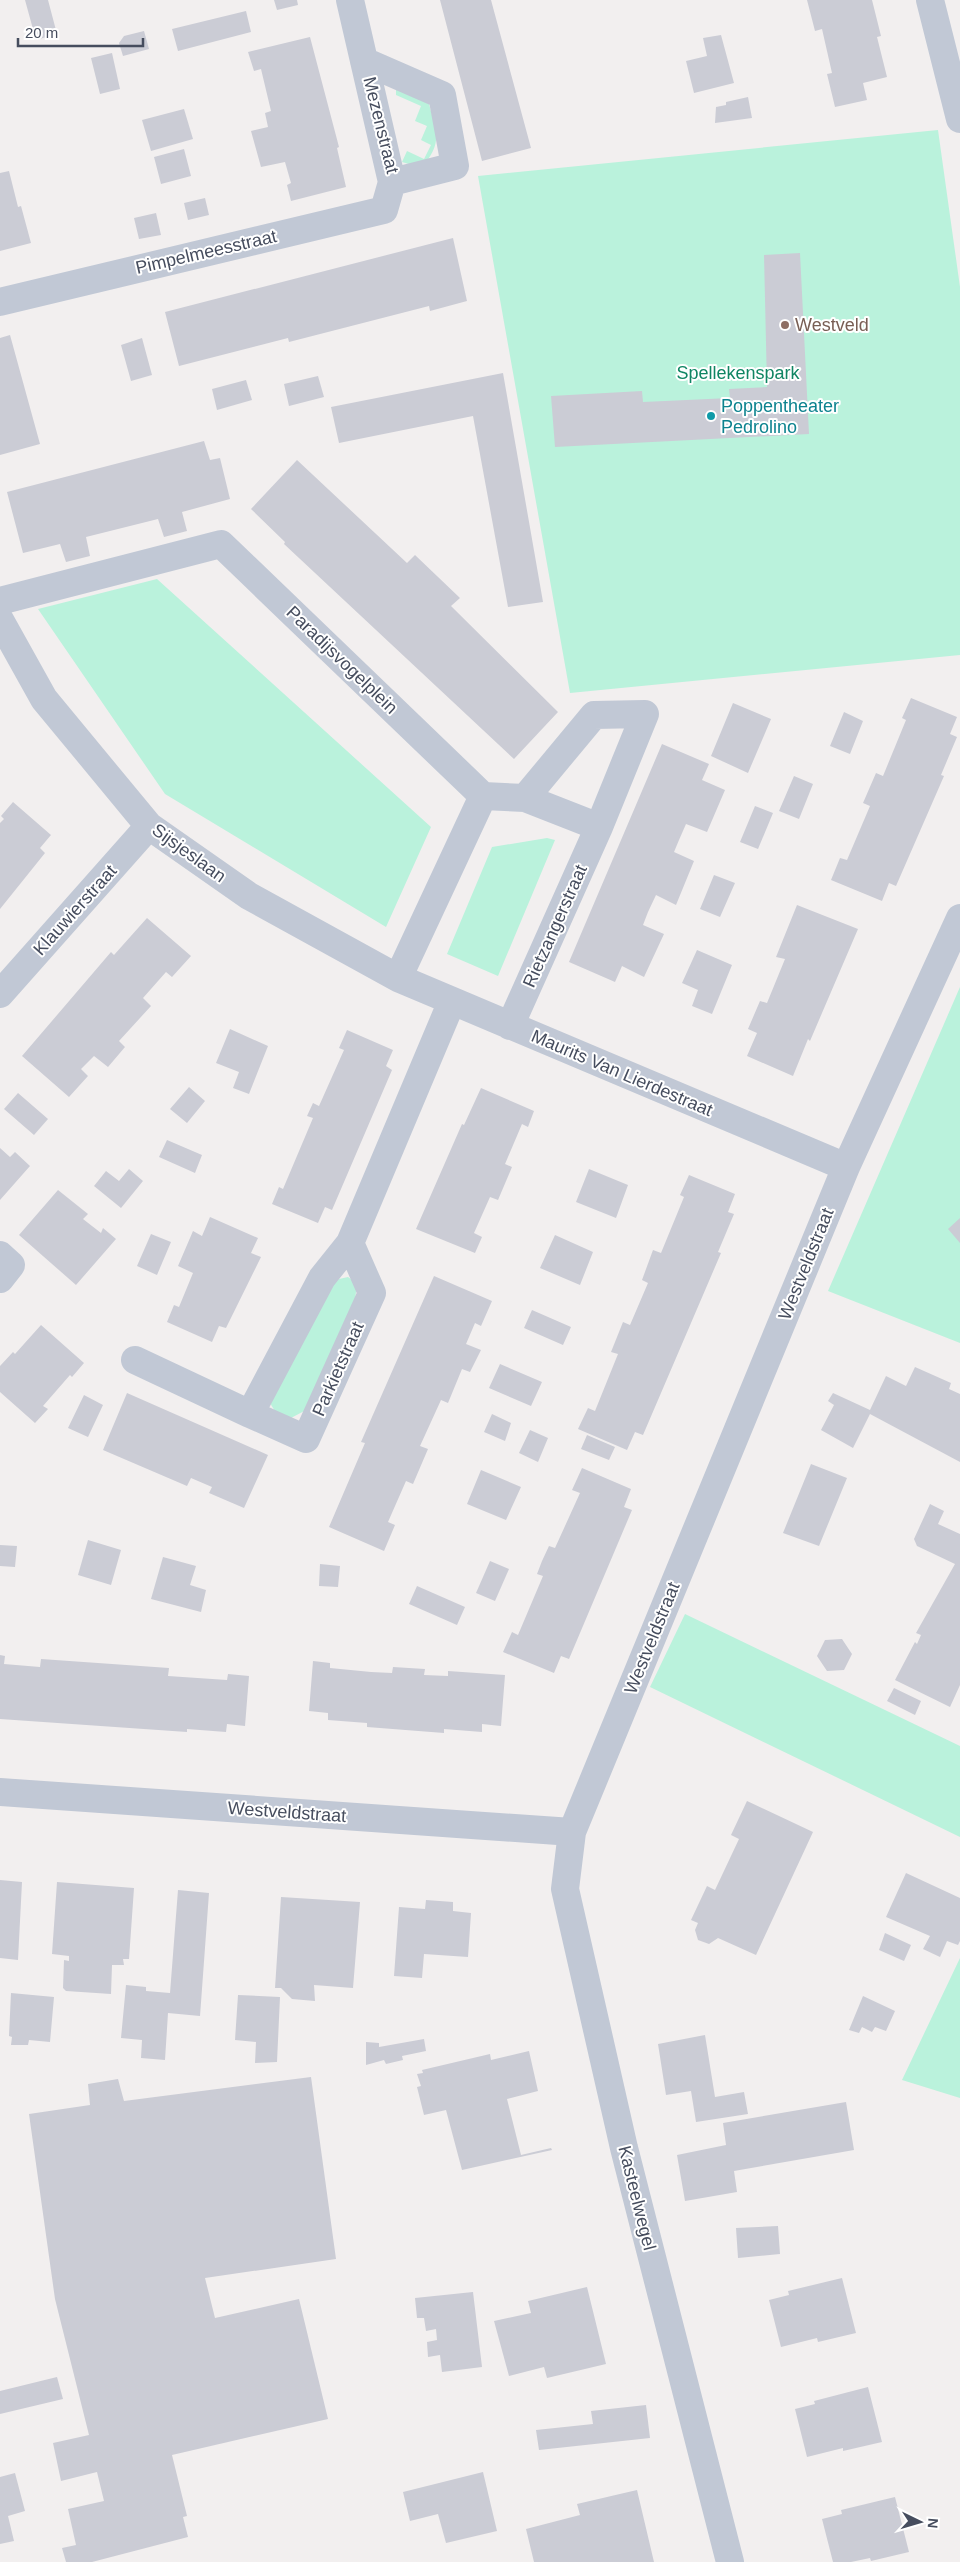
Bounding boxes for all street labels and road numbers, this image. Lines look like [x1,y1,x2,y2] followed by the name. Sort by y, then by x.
[359,75,403,175] street label: Mezenstraat
[134,226,278,278] street label: Pimpelmeesstraat
[283,602,401,718] street label: Paradijsvogelplein
[148,820,230,886] street label: Sijsjeslaan
[29,861,121,959] street label: Klauwierstraat
[519,862,591,990] street label: Rietzangerstraat
[528,1026,716,1120] street label: Maurits Van Lierdestraat
[774,1205,838,1323] street label: Westveldstraat
[308,1319,368,1419] street label: Parkietstraat
[620,1579,684,1697] street label: Westveldstraat
[227,1798,347,1826] street label: Westveldstraat
[614,2144,660,2252] street label: Kasteelwegel

